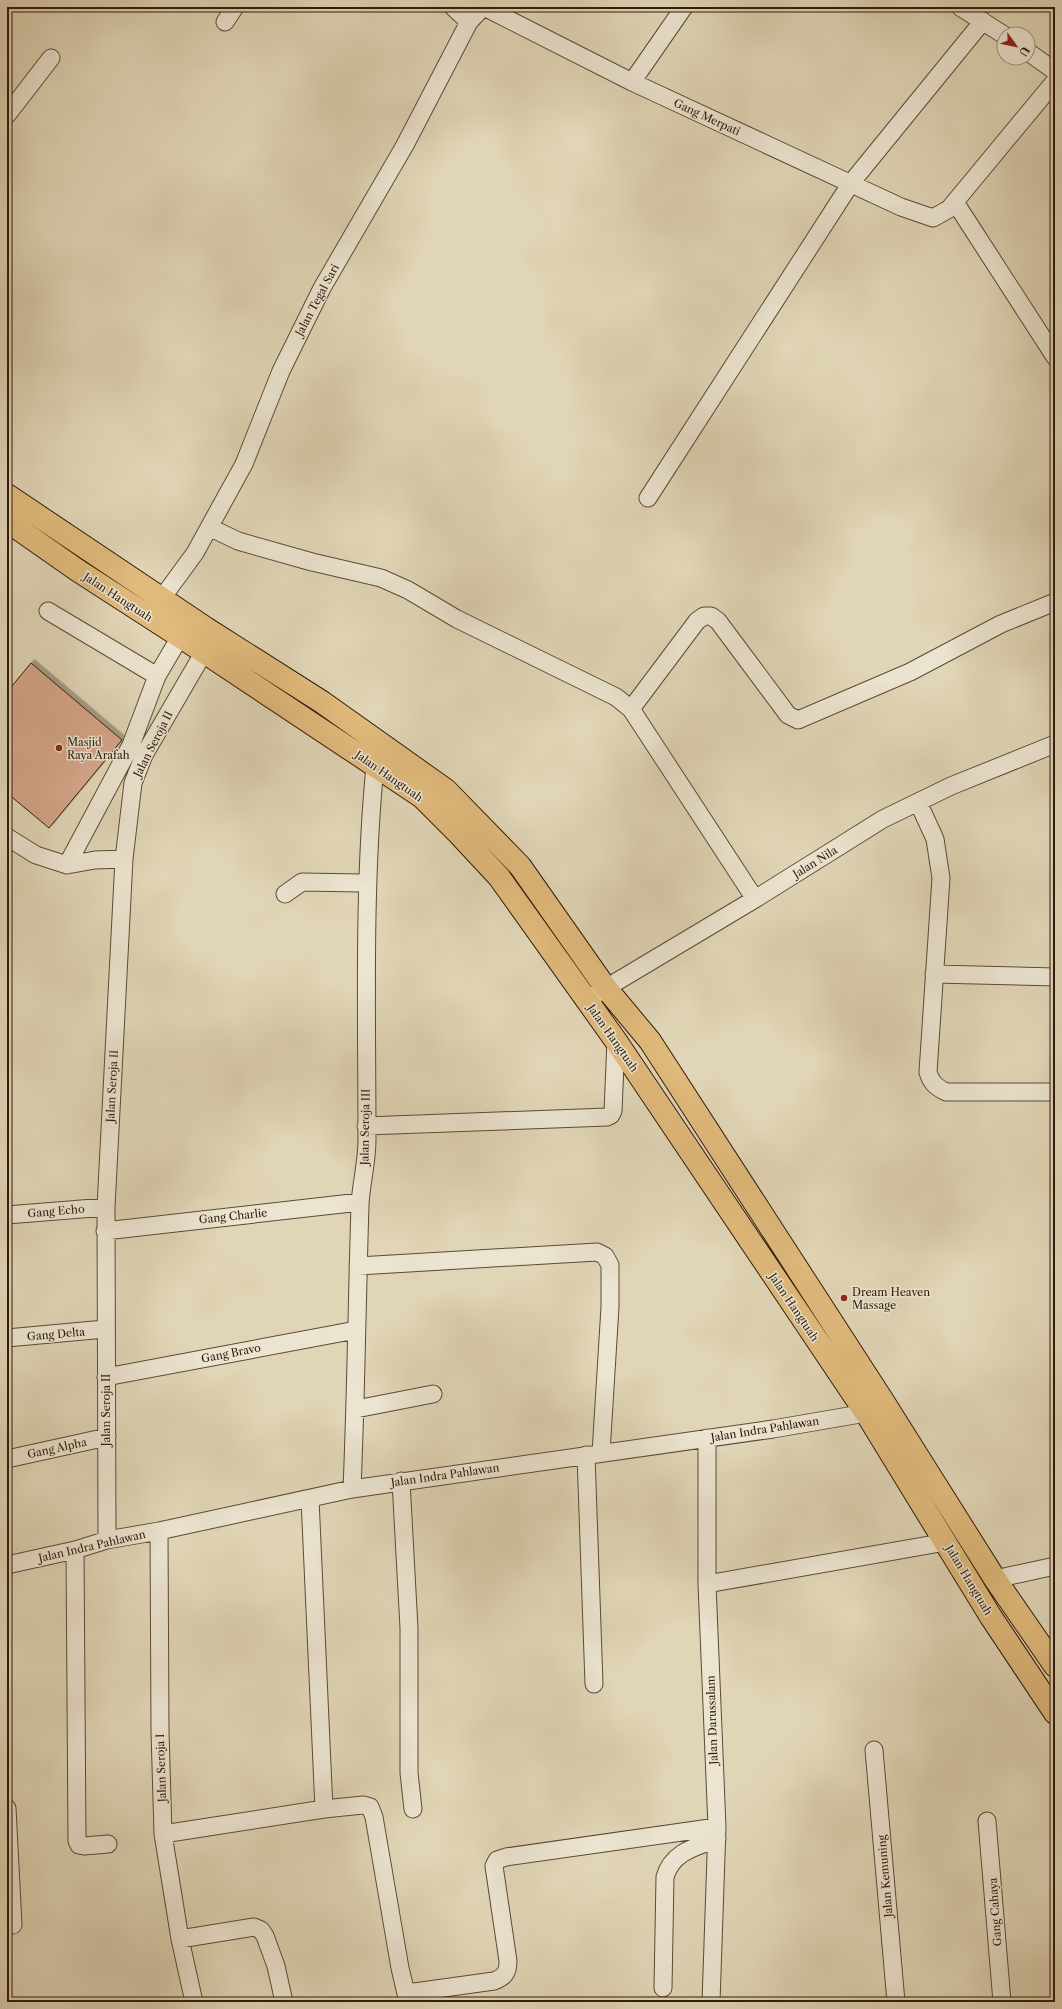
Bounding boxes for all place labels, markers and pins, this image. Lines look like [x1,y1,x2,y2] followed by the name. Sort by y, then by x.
[67,735,130,762] place label: Masjid Raya Arafah
[54,743,64,753] marker: Masjid Raya Arafah
[852,1285,930,1312] place label: Dream Heaven Massage
[839,1293,849,1303] marker: Dream Heaven Massage

